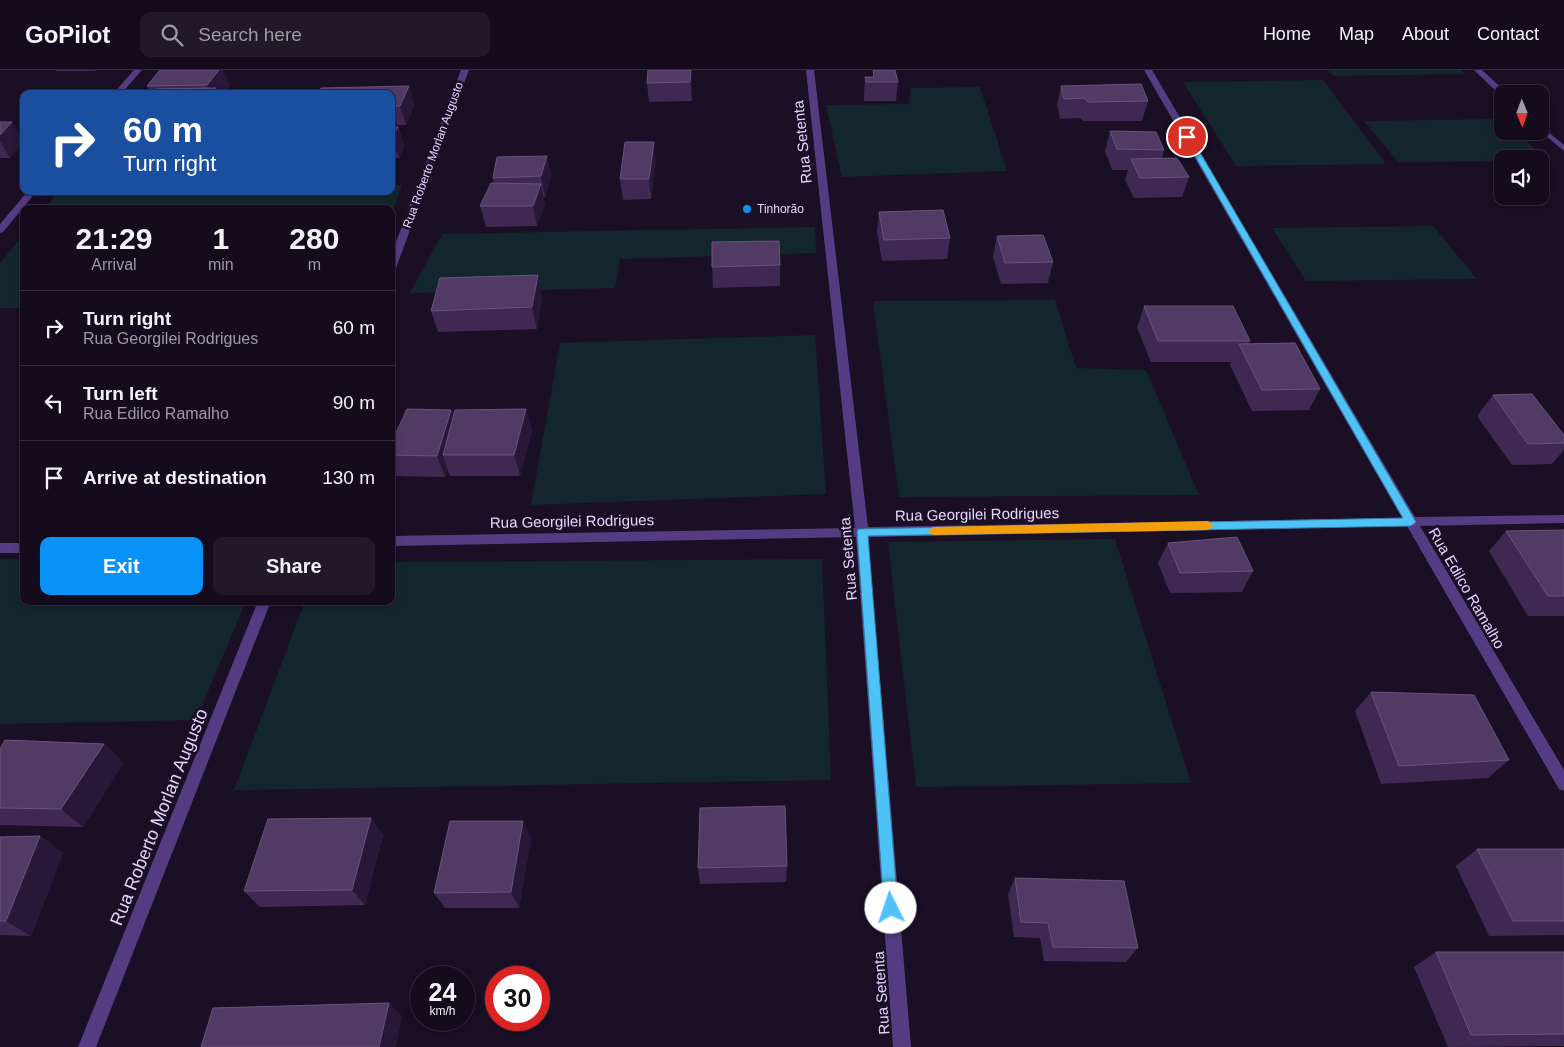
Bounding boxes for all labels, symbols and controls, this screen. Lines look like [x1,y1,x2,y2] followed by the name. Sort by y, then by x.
[140,12,490,57] search box
[25,21,110,48] text: GoPilot
[158,21,186,49] icon: search
[198,24,302,45] text: Search here
[1263,24,1311,44] text: Home
[1339,24,1374,44] text: Map
[1402,24,1449,44] text: About
[1477,24,1539,44] text: Contact
[400,80,466,230] street label: Rua Roberto Morlan Augusto
[1494,85,1549,140] north arrow
[1494,85,1549,205] map controls
[789,99,815,184] street label: Rua Setenta
[40,110,105,175] icon: right
[123,110,203,149] text: 60 m
[1166,116,1208,158] pin
[1173,123,1201,151] icon: arrive
[1494,150,1549,205] button: sound
[123,151,216,176] text: Turn right
[757,202,804,216] place label: Tinhorão
[741,203,753,215] marker: Tinhorão
[76,222,152,255] text: 21:29
[212,222,229,255] text: 1
[289,222,339,255] text: 280
[91,256,137,273] text: Arrival
[208,256,234,273] text: min
[308,256,321,273] text: m
[83,308,171,329] text: Turn right
[40,314,68,342] icon: right
[333,317,375,338] text: 60 m
[83,330,258,347] text: Rua Georgilei Rodrigues
[83,383,158,404] text: Turn left
[40,389,68,417] icon: left
[333,392,375,413] text: 90 m
[83,405,229,422] text: Rua Edilco Ramalho
[40,464,68,492] icon: arrive
[83,467,267,488] text: Arrive at destination
[322,467,375,488] text: 130 m
[895,504,1059,524] street label: Rua Georgilei Rodrigues
[490,511,654,531] street label: Rua Georgilei Rodrigues
[836,516,860,601] street label: Rua Setenta
[1425,525,1509,651] street label: Rua Edilco Ramalho
[40,537,203,595] button: Exit
[213,537,375,595] button: Share
[106,706,212,928] street label: Rua Roberto Morlan Augusto
[864,881,916,933] position arrow
[870,950,892,1035] street label: Rua Setenta
[485,966,550,1031] speed limit sign: 30
[429,978,456,1006] text: 24
[429,1004,456,1018] text: km/h

